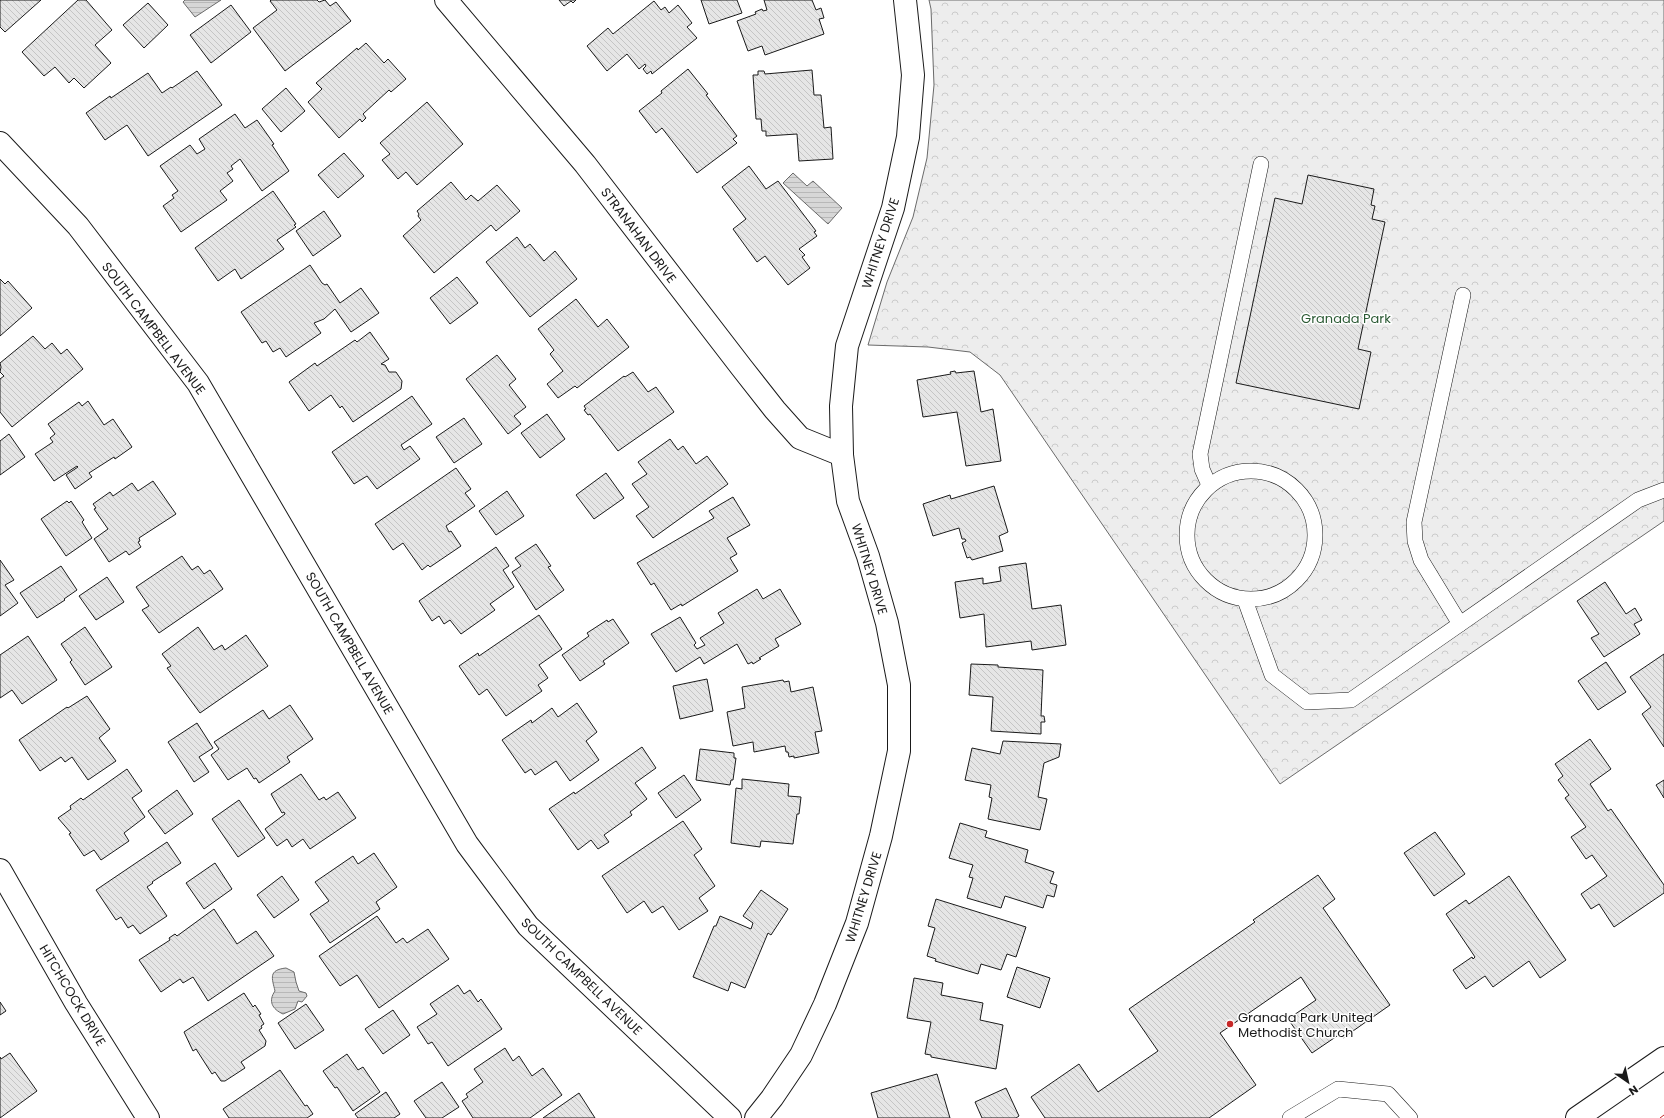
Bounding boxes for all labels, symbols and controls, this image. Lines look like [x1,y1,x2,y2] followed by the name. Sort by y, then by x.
[596,184,681,287] street label: STRANAHAN DRIVE
[857,195,904,291] street label: WHITNEY DRIVE
[97,258,210,399] street label: SOUTH CAMPBELL AVENUE
[1301,309,1391,328] park label: Granada Park
[847,521,892,617] street label: WHITNEY DRIVE
[301,568,398,718] street label: SOUTH CAMPBELL AVENUE
[841,849,886,945] street label: WHITNEY DRIVE
[517,913,646,1039] street label: SOUTH CAMPBELL AVENUE
[35,941,110,1050] street label: HITCHCOCK DRIVE
[1238,1008,1373,1042] place label: Granada Park United Methodist Church
[1225,1019,1235,1029] marker: Granada Park United Methodist Church
[1608,1062,1648,1102] north arrow
[1626,1081,1641,1099] text: N

